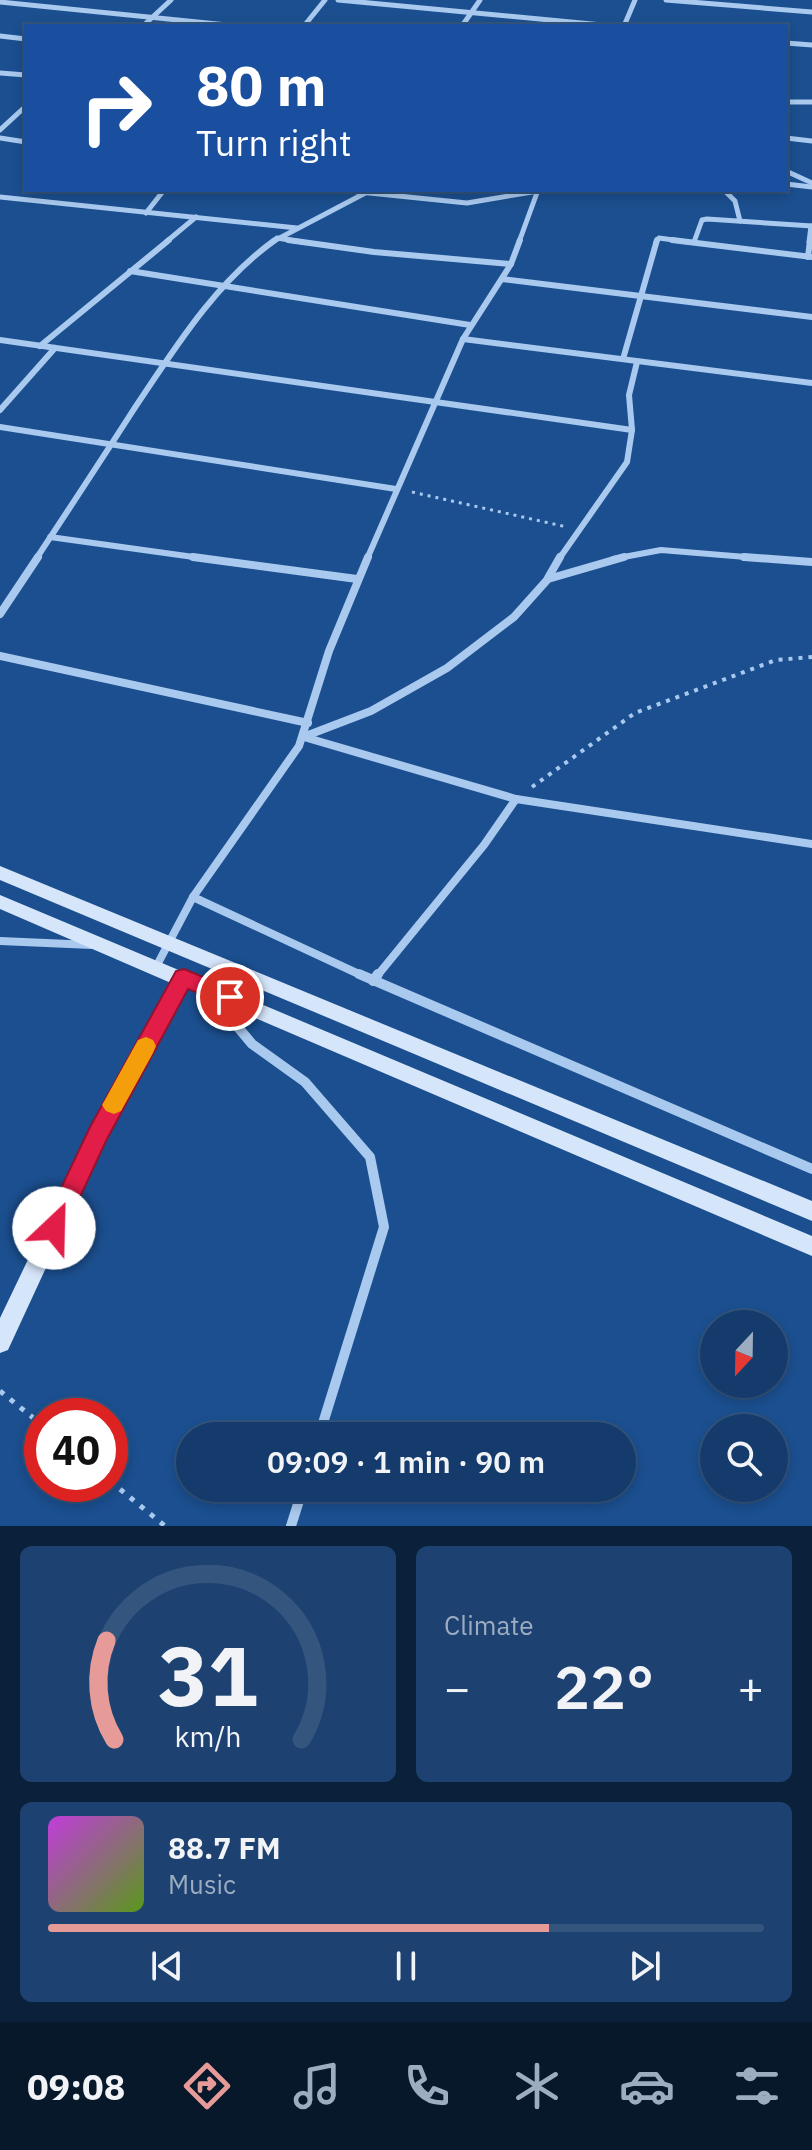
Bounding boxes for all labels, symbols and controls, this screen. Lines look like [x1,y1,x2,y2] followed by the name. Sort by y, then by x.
[196,49,326,121] text: 80 m
[64,56,168,160] icon: right
[196,119,352,166] text: Turn right
[196,963,264,1031] pin
[208,975,252,1019] icon: arrive
[12,1186,96,1270] position arrow
[700,1310,788,1398] north arrow
[700,1310,788,1502] map controls
[24,1398,128,1502] speed limit sign: 40
[700,1414,788,1502] button: search
[267,1442,545,1481] text: 09:09 · 1 min · 90 m
[444,1608,534,1642] text: Climate
[158,1621,258,1729] text: 31
[554,1647,654,1726] text: 22°
[444,1659,470,1716] text: −
[738,1659,764,1716] text: +
[174,1718,242,1755] text: km/h
[168,1828,281,1867] text: 88.7 FM
[168,1867,236,1901] text: Music
[145,1944,189,1988] icon: previous
[384,1944,428,1988] icon: pause
[623,1944,667,1988] icon: next
[179,2058,235,2114] icon: directions
[289,2058,345,2114] icon: music
[399,2058,455,2114] icon: phone
[509,2058,565,2114] icon: climate
[619,2058,675,2114] icon: car
[729,2058,785,2114] icon: filters
[27,2063,125,2110] text: 09:08

